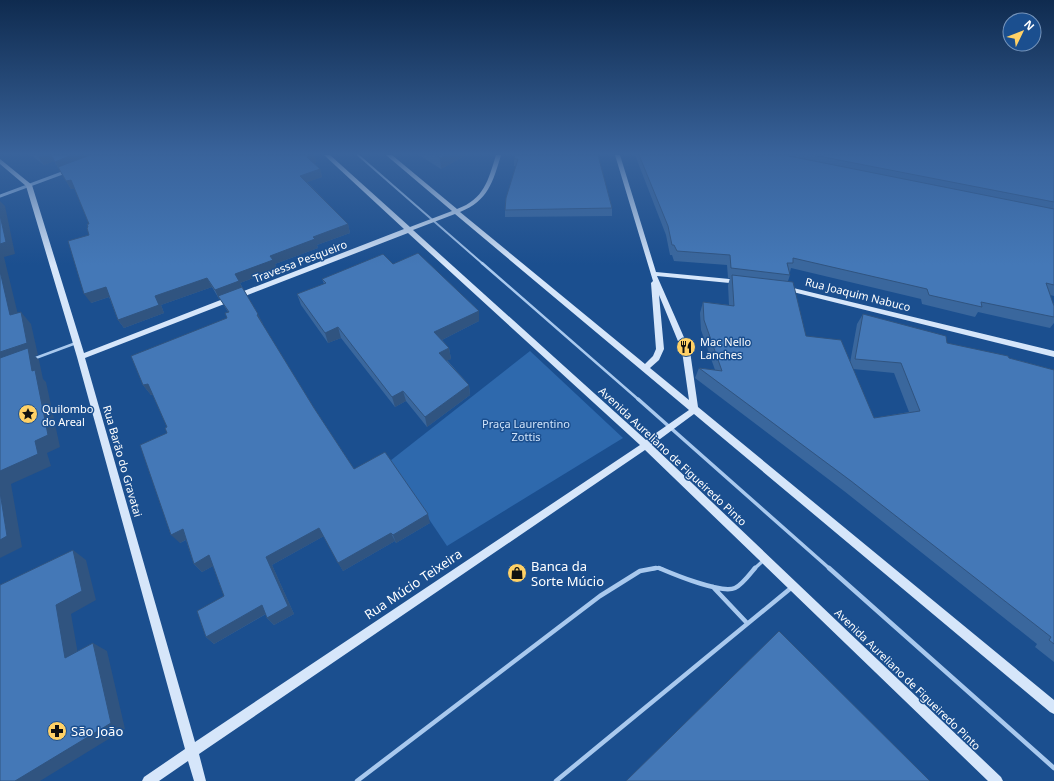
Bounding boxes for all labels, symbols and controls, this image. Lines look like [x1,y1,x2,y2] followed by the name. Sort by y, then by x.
[1002,12,1042,52] north arrow
[1021,16,1038,33] text: N
[251,236,349,286] street label: Travessa Pesqueiro
[804,274,913,314] street label: Rua Joaquim Nabuco
[700,334,752,362] place label: Mac Nello Lanches
[675,336,697,358] restaurant icon: Mac Nello Lanches
[596,383,751,529] street label: Avenida Aureliano de Figueiredo Pinto
[42,401,94,429] place label: Quilombo do Areal
[17,403,39,425] place icon: Quilombo do Areal
[100,403,146,519] street label: Rua Barão do Gravatai
[482,416,570,444] park label: Praça Laurentino Zottis
[361,545,465,623] street label: Rua Múcio Teixeira
[531,557,604,590] place label: Banca da Sorte Múcio
[506,562,528,584] shop icon: Banca da Sorte Múcio
[832,605,984,753] street label: Avenida Aureliano de Figueiredo Pinto
[46,720,68,742] pharmacy icon: São João
[71,722,123,740] place label: São João

